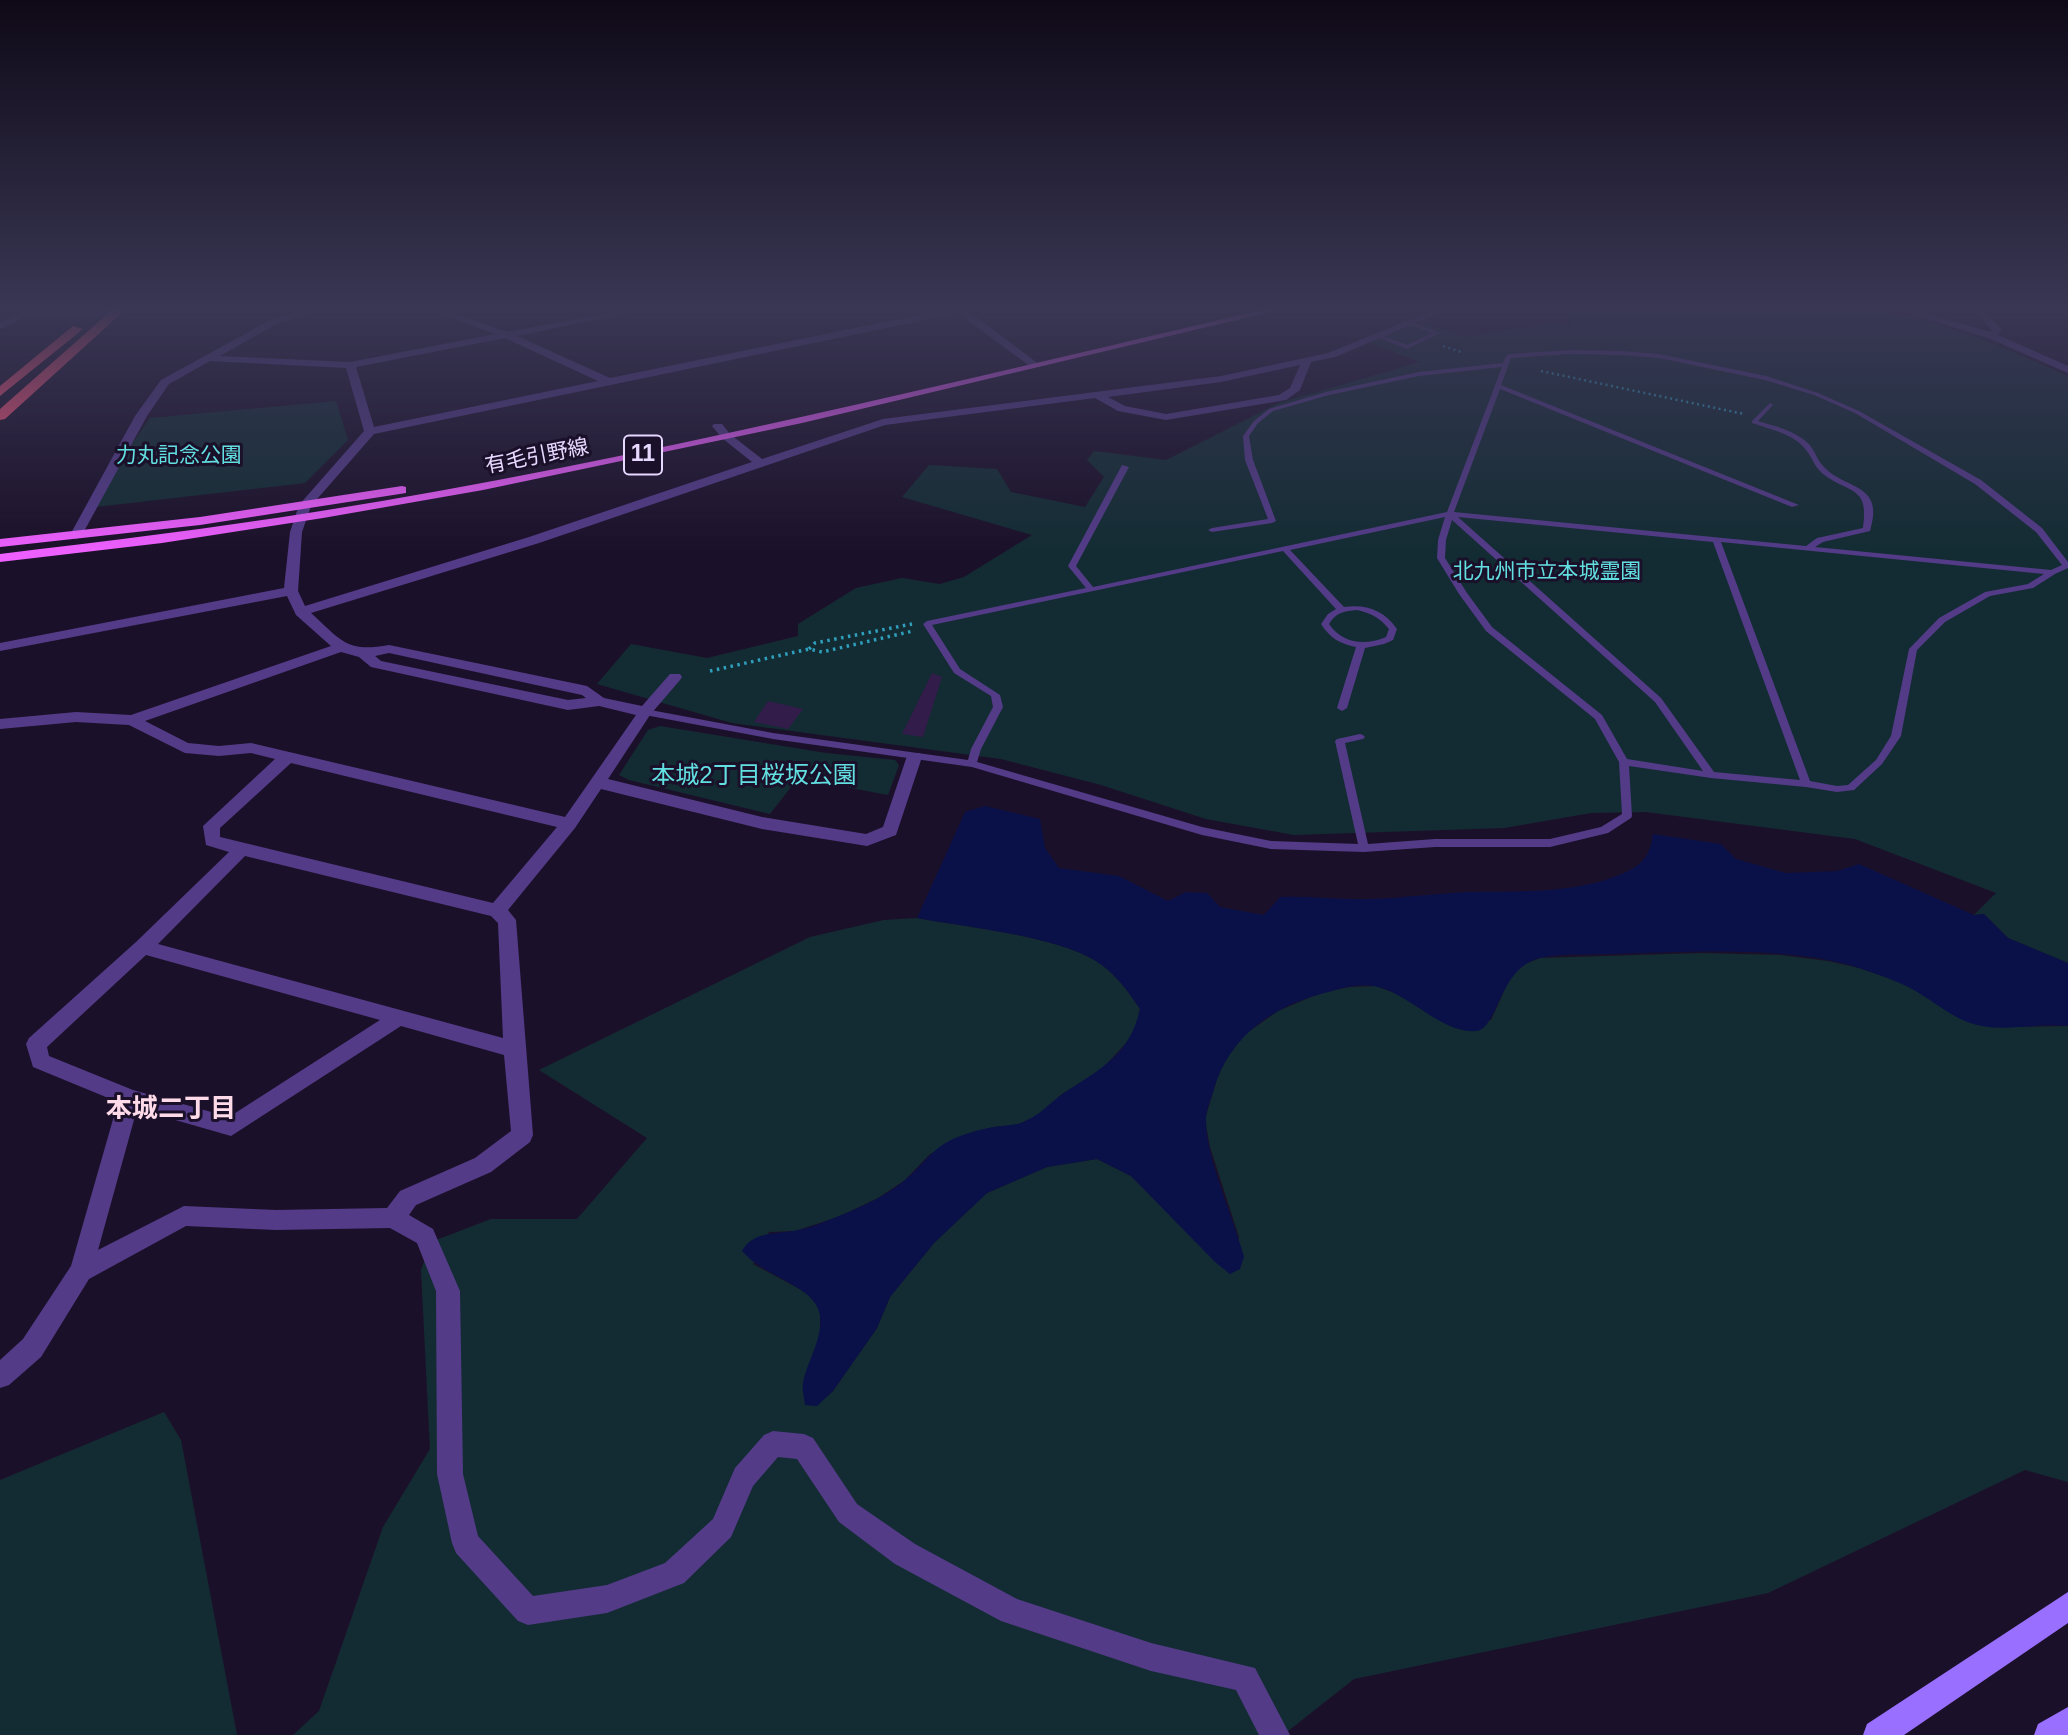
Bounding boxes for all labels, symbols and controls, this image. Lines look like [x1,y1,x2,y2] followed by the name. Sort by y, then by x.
[483,435,591,479] street label: 有毛引野線
[624,436,662,475] road number: 11
[116,443,242,469] park label: 力丸記念公園
[1453,559,1641,585] park label: 北九州市立本城霊園
[651,762,857,790] park label: 本城2丁目桜坂公園
[106,1094,236,1126] district label: 本城二丁目

